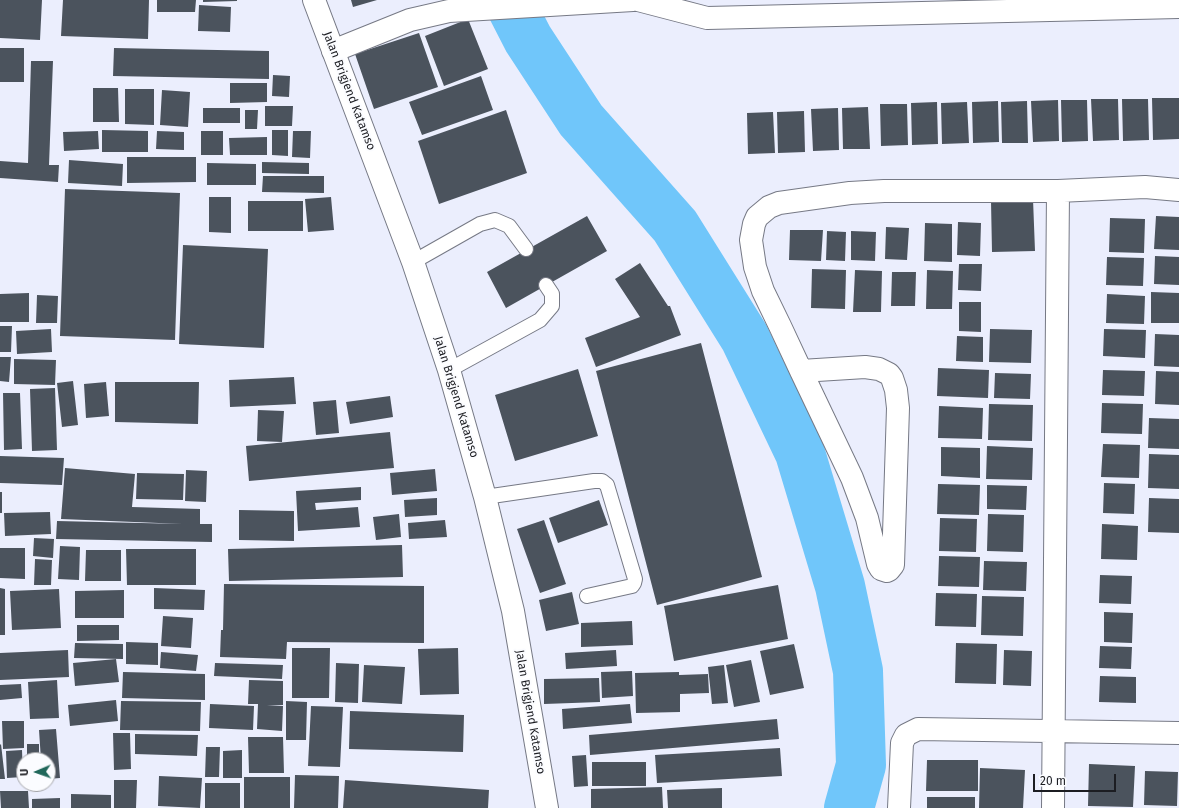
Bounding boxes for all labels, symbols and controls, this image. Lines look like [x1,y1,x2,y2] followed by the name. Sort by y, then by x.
[320,29,378,153] street label: Jalan Brigjend Katamso
[431,335,481,459] street label: Jalan Brigjend Katamso
[512,649,548,775] street label: Jalan Brigjend Katamso
[16,752,56,792] north arrow
[1035,766,1118,792] scale bar
[18,769,31,776] text: U
[1040,774,1066,788] text: 20 m

